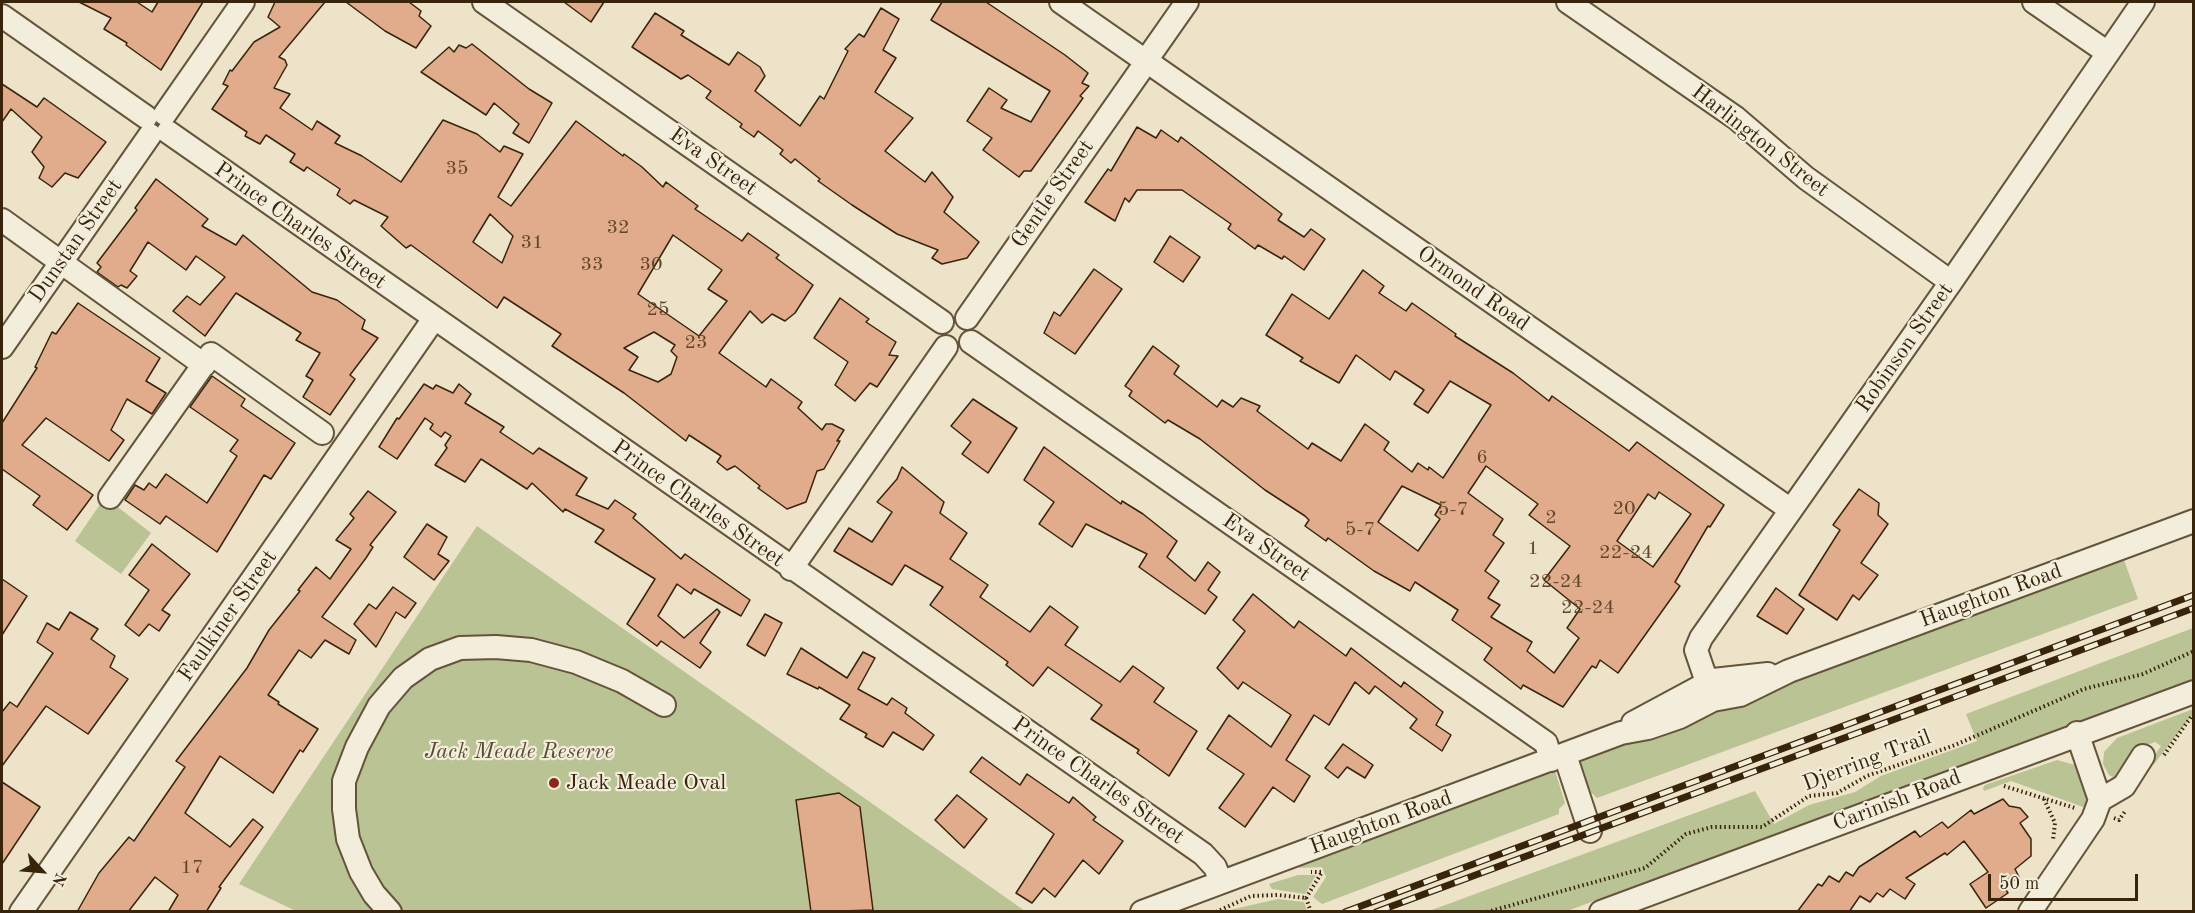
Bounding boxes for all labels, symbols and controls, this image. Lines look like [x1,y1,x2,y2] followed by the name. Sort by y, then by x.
[1686,79,1834,203] street label: Harlington Street
[664,122,762,202] street label: Eva Street
[1006,135,1100,253] street label: Gentle Street
[209,157,391,295] street label: Prince Charles Street
[445,157,469,181] house number: 35
[24,174,128,308] street label: Dunstan Street
[606,216,630,240] house number: 32
[520,231,544,255] house number: 31
[1412,241,1534,337] street label: Ormond Road
[580,253,604,277] house number: 33
[639,253,663,277] house number: 30
[1850,278,1960,418] street label: Robinson Street
[646,298,670,322] house number: 25
[684,331,708,355] house number: 23
[607,435,789,573] street label: Prince Charles Street
[1476,446,1488,470] house number: 6
[1612,497,1636,521] house number: 20
[1438,498,1468,522] house number: 5-7
[1545,506,1557,530] house number: 2
[1217,508,1315,588] street label: Eva Street
[1345,518,1375,542] house number: 5-7
[1527,537,1539,561] house number: 1
[1599,541,1653,565] house number: 22-24
[173,545,283,687] street label: Faulkiner Street
[1916,558,2066,634] street label: Haughton Road
[1529,570,1583,594] house number: 22-24
[1561,596,1615,620] house number: 22-24
[1007,712,1189,850] street label: Prince Charles Street
[1799,724,1935,798] street label: Djerring Trail
[424,739,614,765] park label: Jack Meade Reserve
[1829,764,1965,838] street label: Carinish Road
[566,770,726,796] place label: Jack Meade Oval
[547,776,561,790] marker: Jack Meade Oval
[1306,785,1456,861] street label: Haughton Road
[12,841,72,901] north arrow
[180,856,204,880] house number: 17
[1991,862,2141,900] scale bar
[48,870,68,888] text: N
[1999,875,2039,893] text: 50 m

